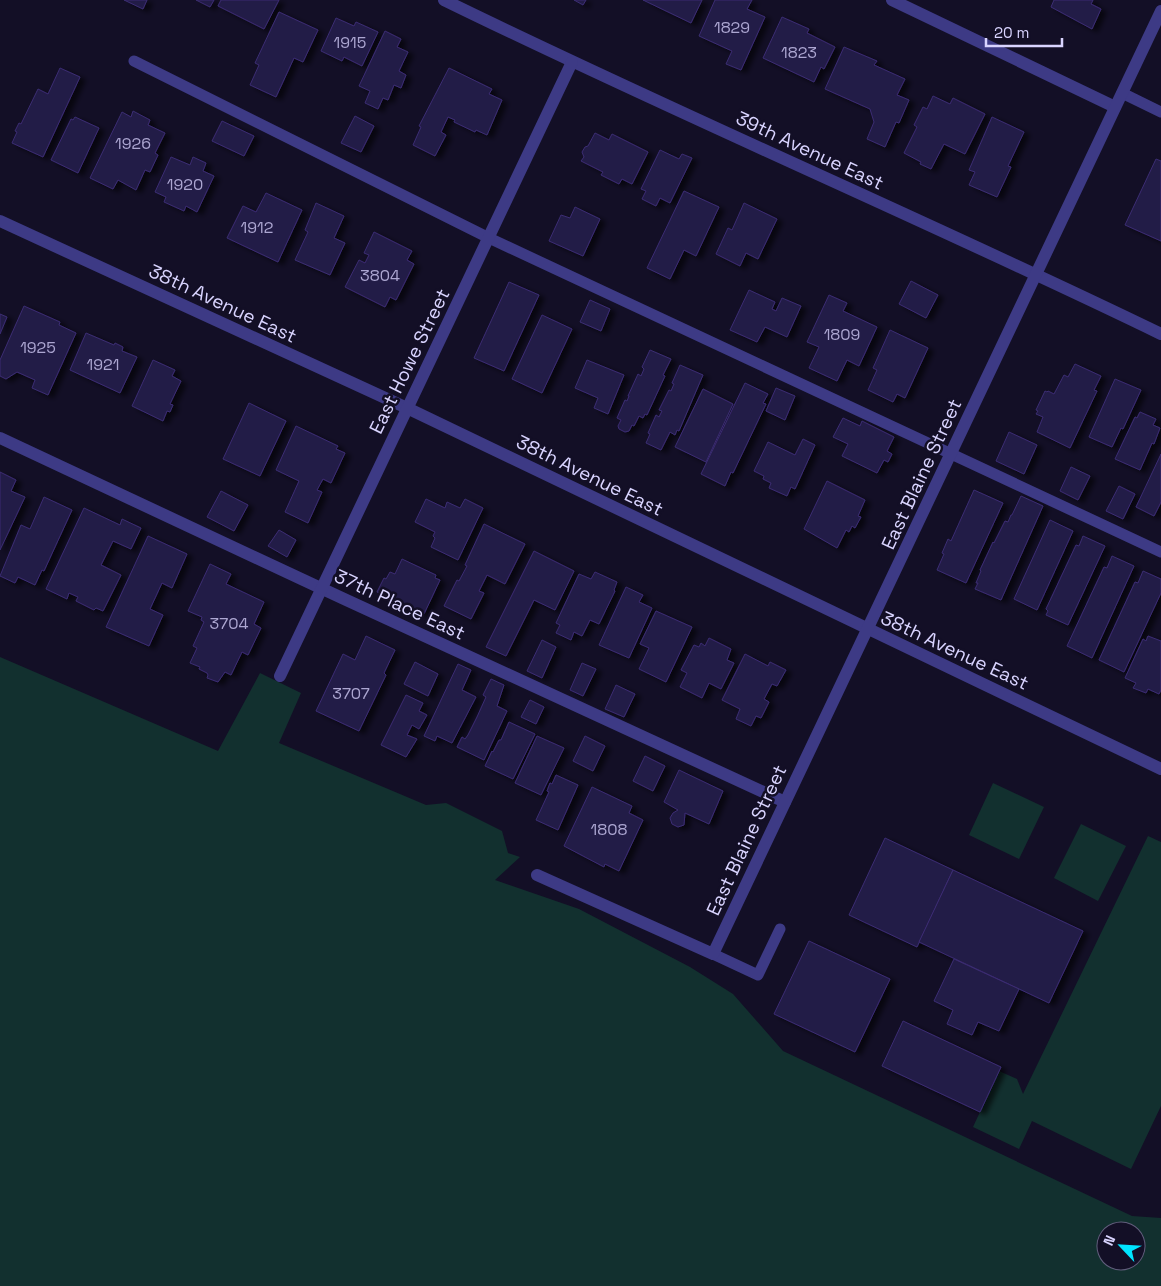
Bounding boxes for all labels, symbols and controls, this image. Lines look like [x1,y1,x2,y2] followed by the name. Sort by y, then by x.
[986,15,1062,47] scale bar
[714,17,750,38] house number: 1829
[994,23,1029,42] text: 20 m
[334,32,366,53] house number: 1915
[781,42,817,63] house number: 1823
[732,105,888,196] street label: 39th Avenue East
[115,133,151,154] house number: 1926
[167,174,203,195] house number: 1920
[241,217,273,238] house number: 1912
[145,258,301,349] street label: 38th Avenue East
[360,265,400,286] house number: 3804
[364,285,455,438] street label: East Howe Street
[824,324,860,345] house number: 1809
[20,337,56,358] house number: 1925
[87,354,119,375] house number: 1921
[876,395,967,554] street label: East Blaine Street
[512,429,667,522] street label: 38th Avenue East
[330,563,469,646] street label: 37th Place East
[877,605,1033,696] street label: 38th Avenue East
[210,613,248,634] house number: 3704
[332,683,370,704] house number: 3707
[701,761,792,920] street label: East Blaine Street
[591,819,627,840] house number: 1808
[1096,1221,1146,1271] north arrow
[1099,1232,1119,1249] text: N

